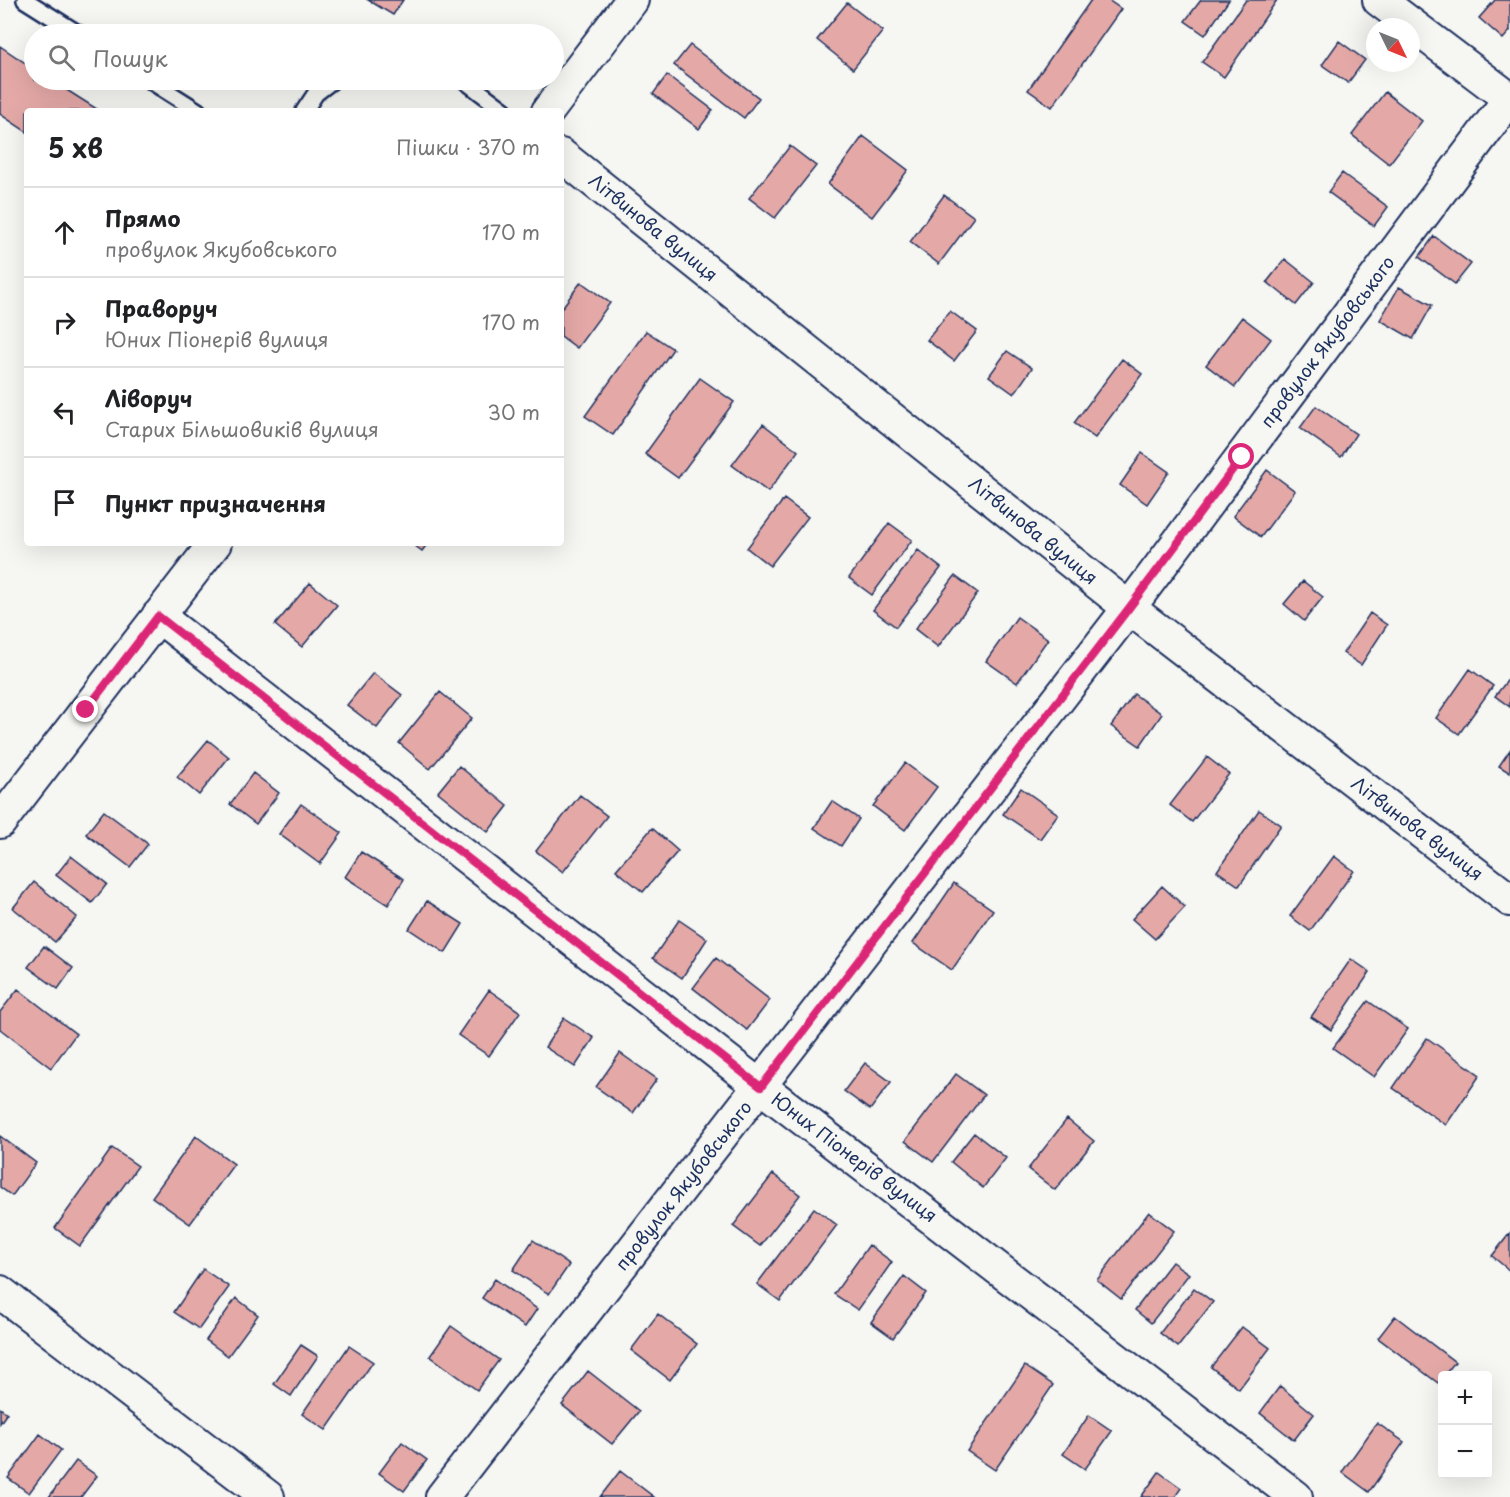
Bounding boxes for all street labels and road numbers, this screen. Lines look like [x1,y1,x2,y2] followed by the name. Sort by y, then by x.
[584,166,724,287] street label: Літвинова вулиця
[1253,249,1401,433] street label: провулок Якубовського
[964,469,1104,590] street label: Літвинова вулиця
[1346,769,1489,886] street label: Літвинова вулиця
[766,1085,943,1228] street label: Юних Піонерів вулиця
[608,1094,758,1276] street label: провулок Якубовського

